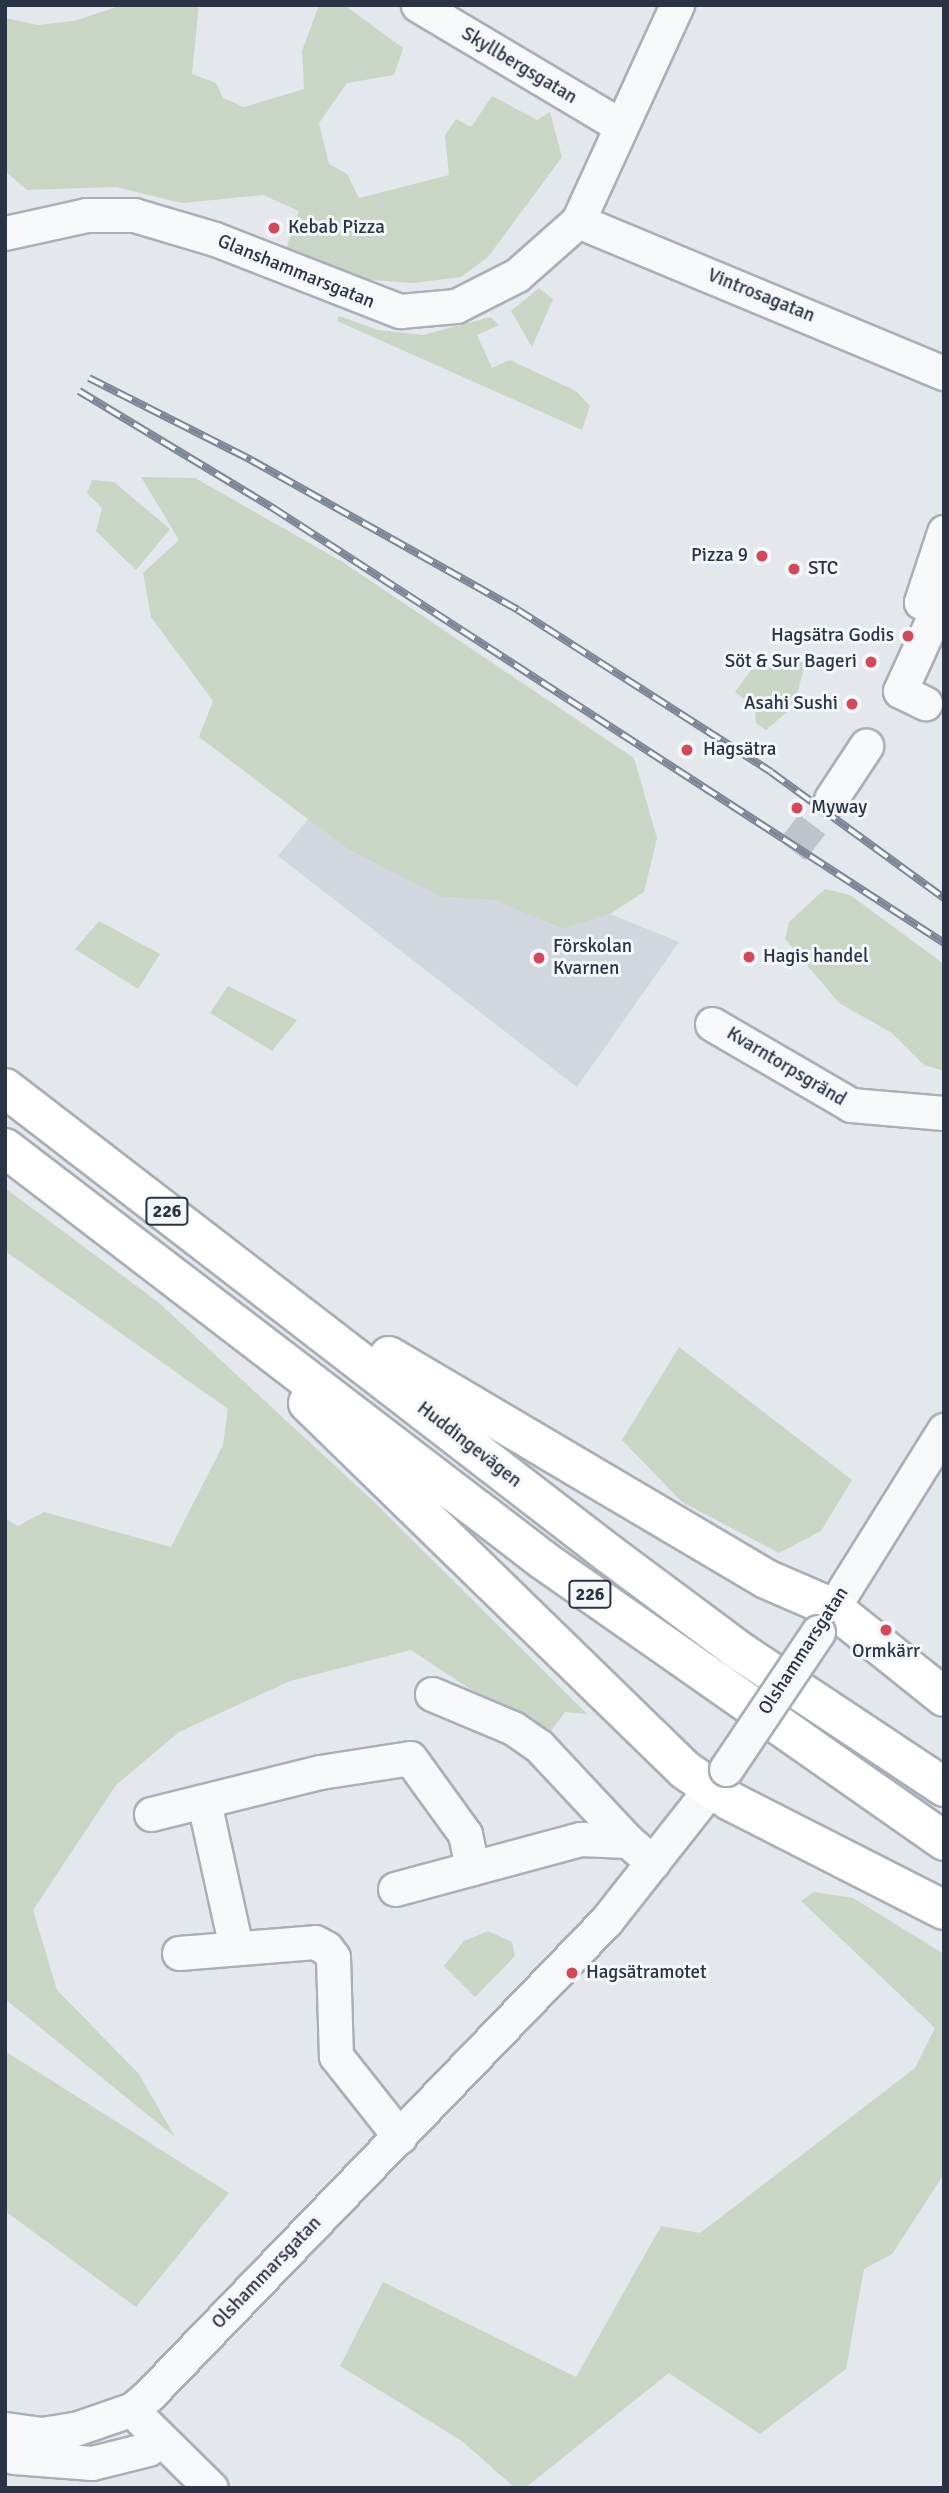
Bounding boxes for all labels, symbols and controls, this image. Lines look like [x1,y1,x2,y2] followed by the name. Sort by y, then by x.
[457,23,581,109] street label: Skyllbergsgatan
[288,217,385,239] place label: Kebab Pizza
[266,220,282,236] marker: Kebab Pizza
[214,230,378,314] street label: Glanshammarsgatan
[704,264,818,328] street label: Vintrosagatan
[691,545,748,567] place label: Pizza 9
[754,548,770,564] marker: Pizza 9
[808,558,838,580] place label: STC
[786,561,802,577] marker: STC
[771,625,894,647] place label: Hagsätra Godis
[900,628,916,644] marker: Hagsätra Godis
[725,651,857,673] place label: Söt & Sur Bageri
[863,654,879,670] marker: Söt & Sur Bageri
[744,693,838,715] place label: Asahi Sushi
[844,696,860,712] marker: Asahi Sushi
[703,739,776,761] place label: Hagsätra
[677,740,697,760] marker: Hagsätra
[811,797,867,819] place label: Myway
[789,800,805,816] marker: Myway
[553,936,632,980] place label: Förskolan Kvarnen
[763,946,868,968] place label: Hagis handel
[741,949,757,965] marker: Hagis handel
[531,950,547,966] marker: Förskolan Kvarnen
[722,1022,850,1112] street label: Kvarntorpsgränd
[144,1196,190,1226] road number: 226
[412,1397,526,1493] street label: Huddingevägen
[567,1580,613,1609] road number: 226
[754,1583,854,1719] street label: Olshammarsgatan
[878,1622,894,1638] marker: Ormkärr
[852,1641,920,1663] place label: Ormkärr
[586,1962,707,1984] place label: Hagsätramotet
[564,1965,580,1981] marker: Hagsätramotet
[207,2212,327,2334] street label: Olshammarsgatan

